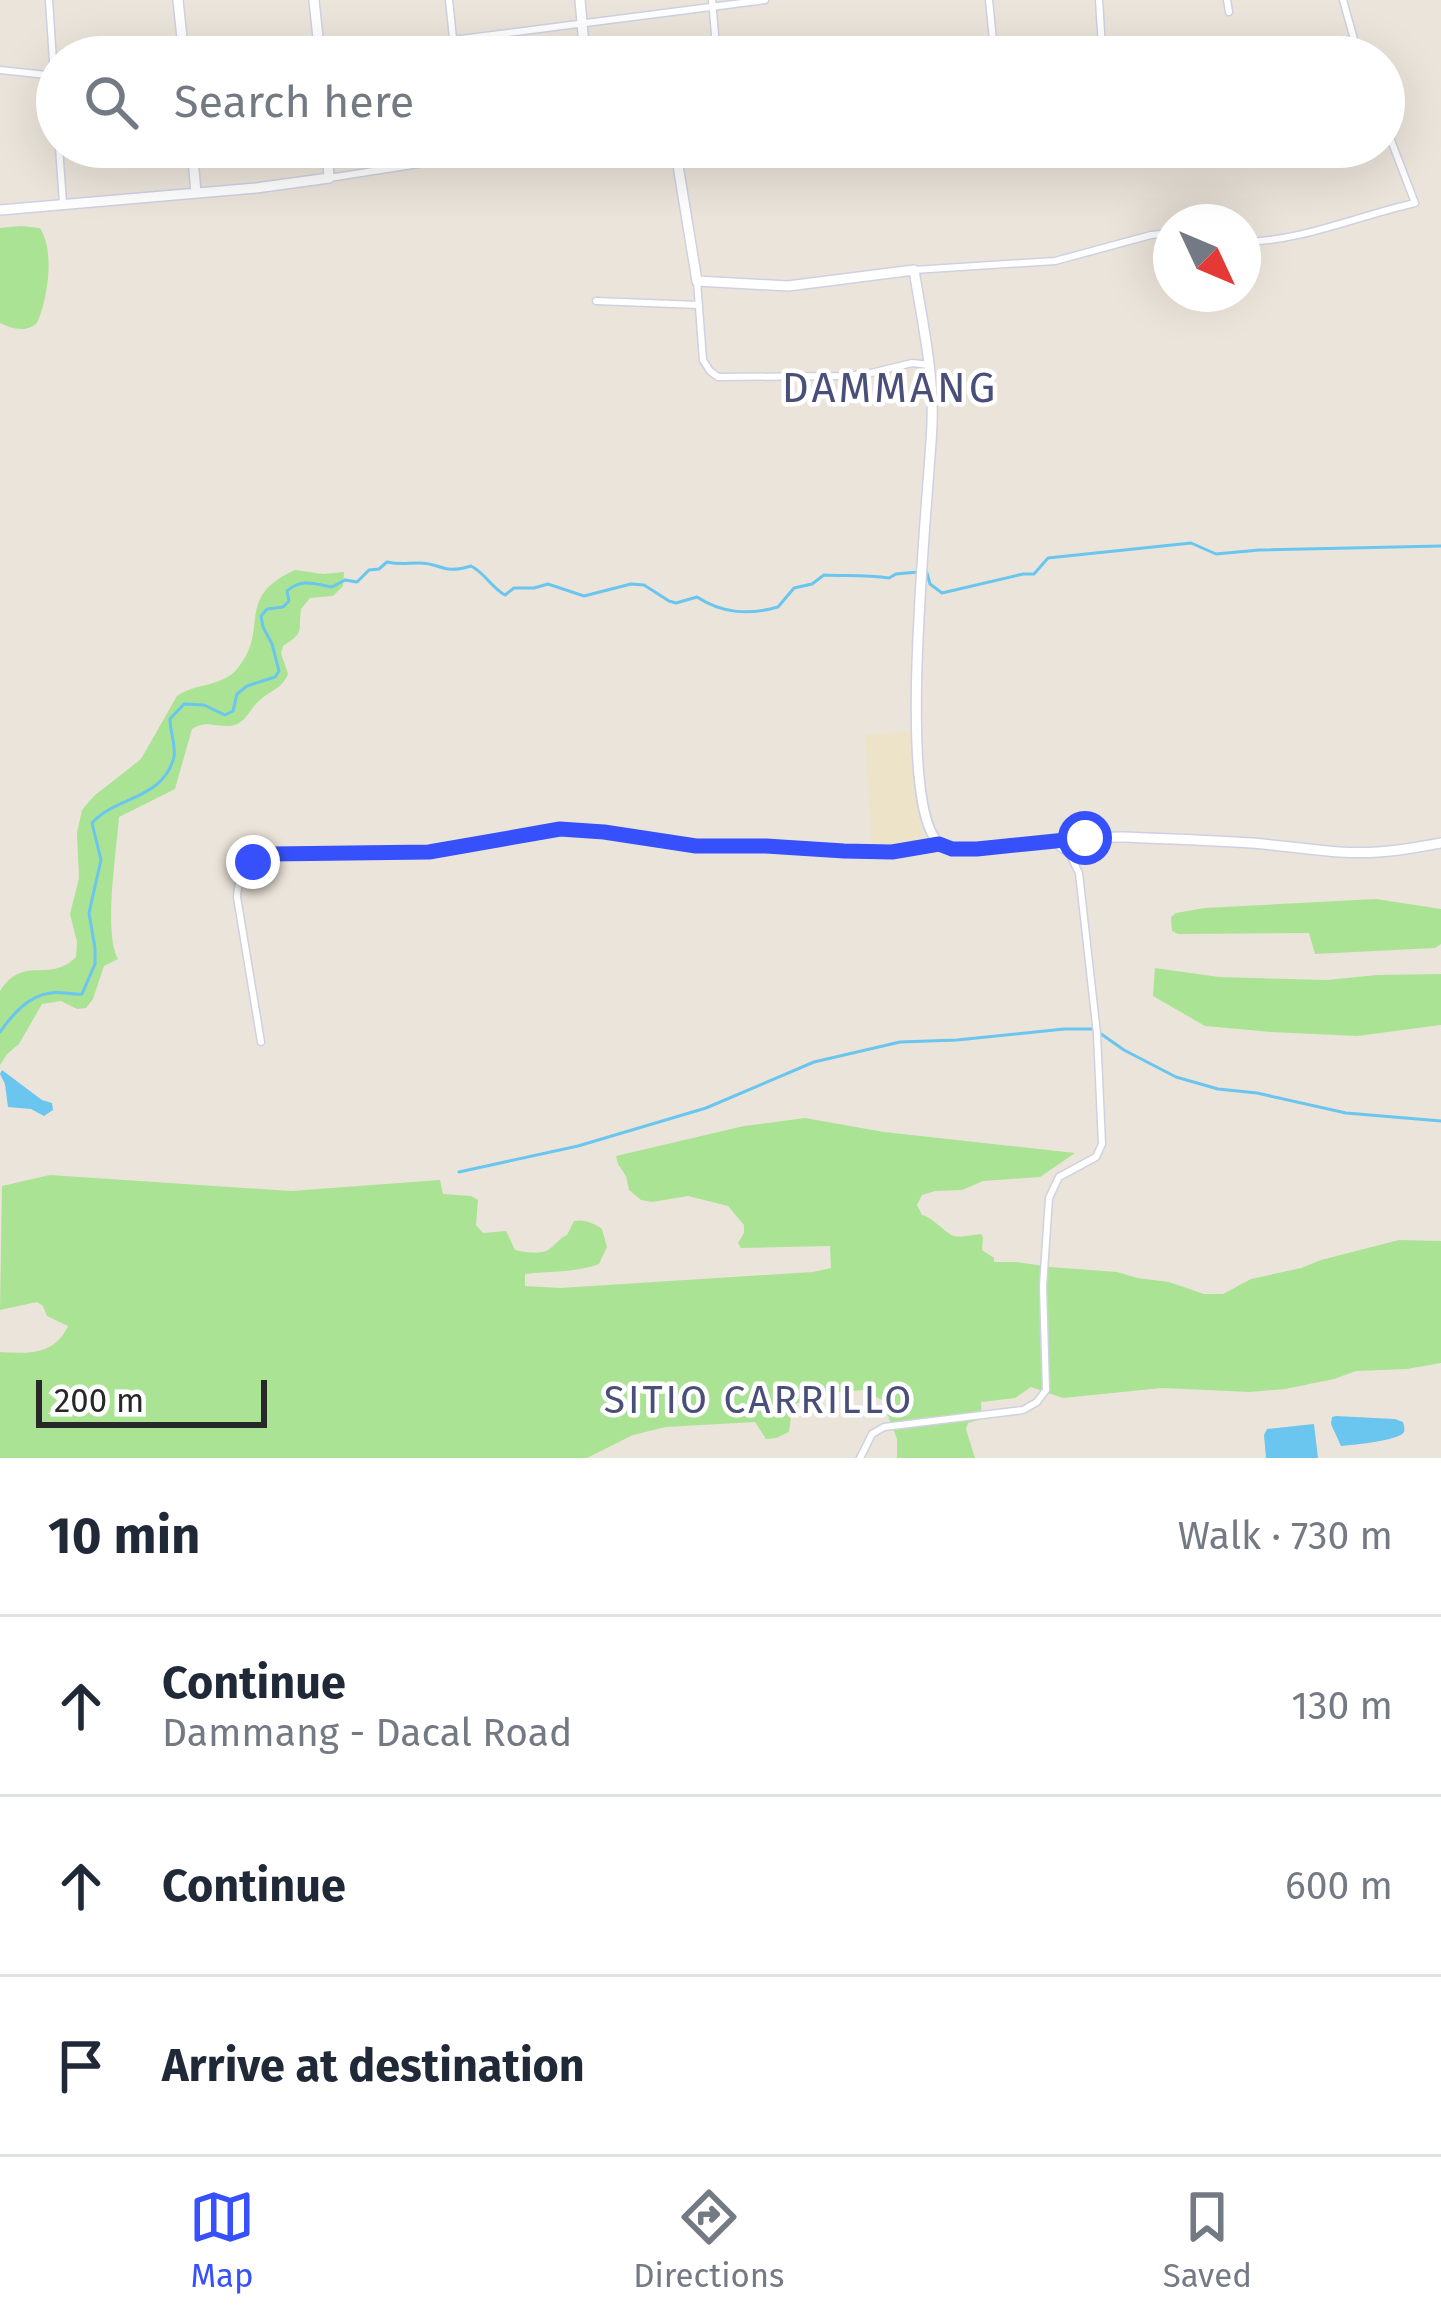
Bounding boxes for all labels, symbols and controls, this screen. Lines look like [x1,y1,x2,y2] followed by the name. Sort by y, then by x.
[36,36,1405,168] search box
[78,69,144,135] icon: search
[174,75,414,129] text: Search here
[1153,204,1261,312] north arrow
[782,363,998,413] district label: DAMMANG
[1058,811,1112,865] route start
[226,835,280,889] route end
[36,1374,267,1427] scale bar
[604,1377,914,1423] district label: SITIO CARRILLO
[54,1381,144,1421] text: 200 m
[48,1505,201,1567] text: 10 min
[1178,1513,1393,1559] text: Walk · 730 m
[162,1656,346,1710] text: Continue
[48,1673,114,1739] icon: ahead
[1291,1683,1393,1729] text: 130 m
[162,1710,572,1756] text: Dammang - Dacal Road
[48,1853,114,1919] icon: ahead
[162,1859,346,1913] text: Continue
[1285,1863,1393,1909] text: 600 m
[48,2033,114,2099] icon: arrive
[162,2039,585,2093] text: Arrive at destination
[189,2184,255,2296] tab: Map
[633,2184,785,2296] tab: Directions
[1163,2184,1252,2296] tab: Saved

